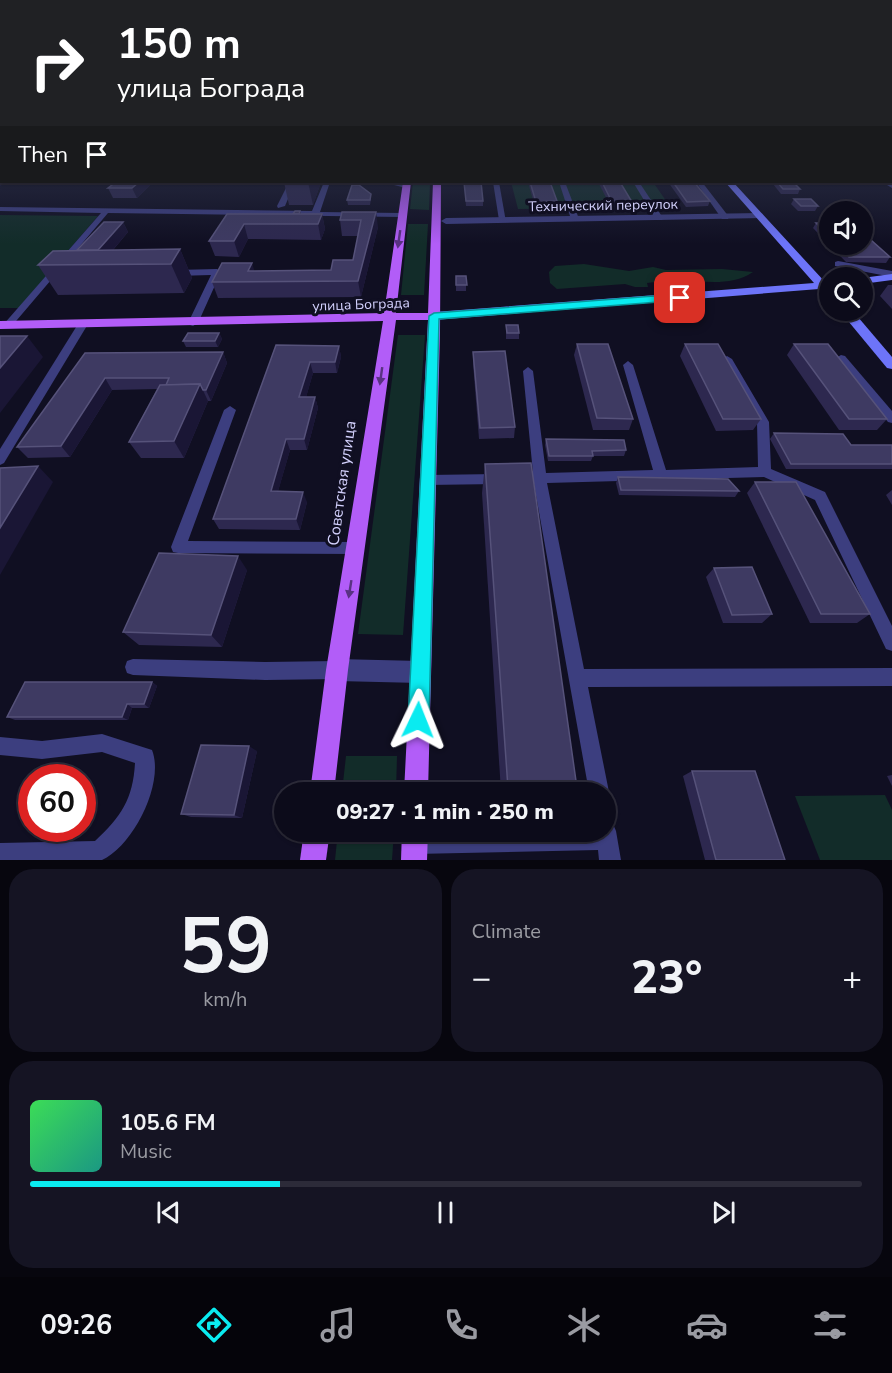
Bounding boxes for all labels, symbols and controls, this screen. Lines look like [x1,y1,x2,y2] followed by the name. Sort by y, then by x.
[117,16,241,73] text: 150 m
[18,24,96,102] icon: right
[117,70,305,107] text: улица Бограда
[80,138,113,171] icon: arrive
[18,140,68,170] text: Then
[528,195,679,216] street label: Технический переулок
[819,201,873,321] map controls
[819,201,873,255] button: sound
[394,230,403,249] one-way arrow
[819,267,873,321] button: search
[654,272,705,323] pin
[663,281,696,314] icon: arrive
[312,293,410,316] street label: улица Бограда
[377,366,386,385] one-way arrow
[322,419,362,547] street label: Советская улица
[345,580,354,599] one-way arrow
[386,688,450,752] position arrow
[18,764,96,842] speed limit sign: 60
[336,797,554,827] text: 09:27 · 1 min · 250 m
[178,893,272,1000] text: 59
[472,918,541,945] text: Climate
[631,948,702,1009] text: 23°
[472,956,491,1001] text: −
[842,956,862,1001] text: +
[203,986,247,1013] text: km/h
[120,1108,216,1138] text: 105.6 FM
[120,1138,172,1165] text: Music
[152,1196,185,1229] icon: previous
[429,1196,462,1229] icon: pause
[707,1196,740,1229] icon: next
[193,1304,235,1346] icon: directions
[317,1304,359,1346] icon: music
[440,1304,482,1346] icon: phone
[563,1304,605,1346] icon: climate
[686,1304,728,1346] icon: car
[809,1304,851,1346] icon: filters
[41,1307,112,1344] text: 09:26

